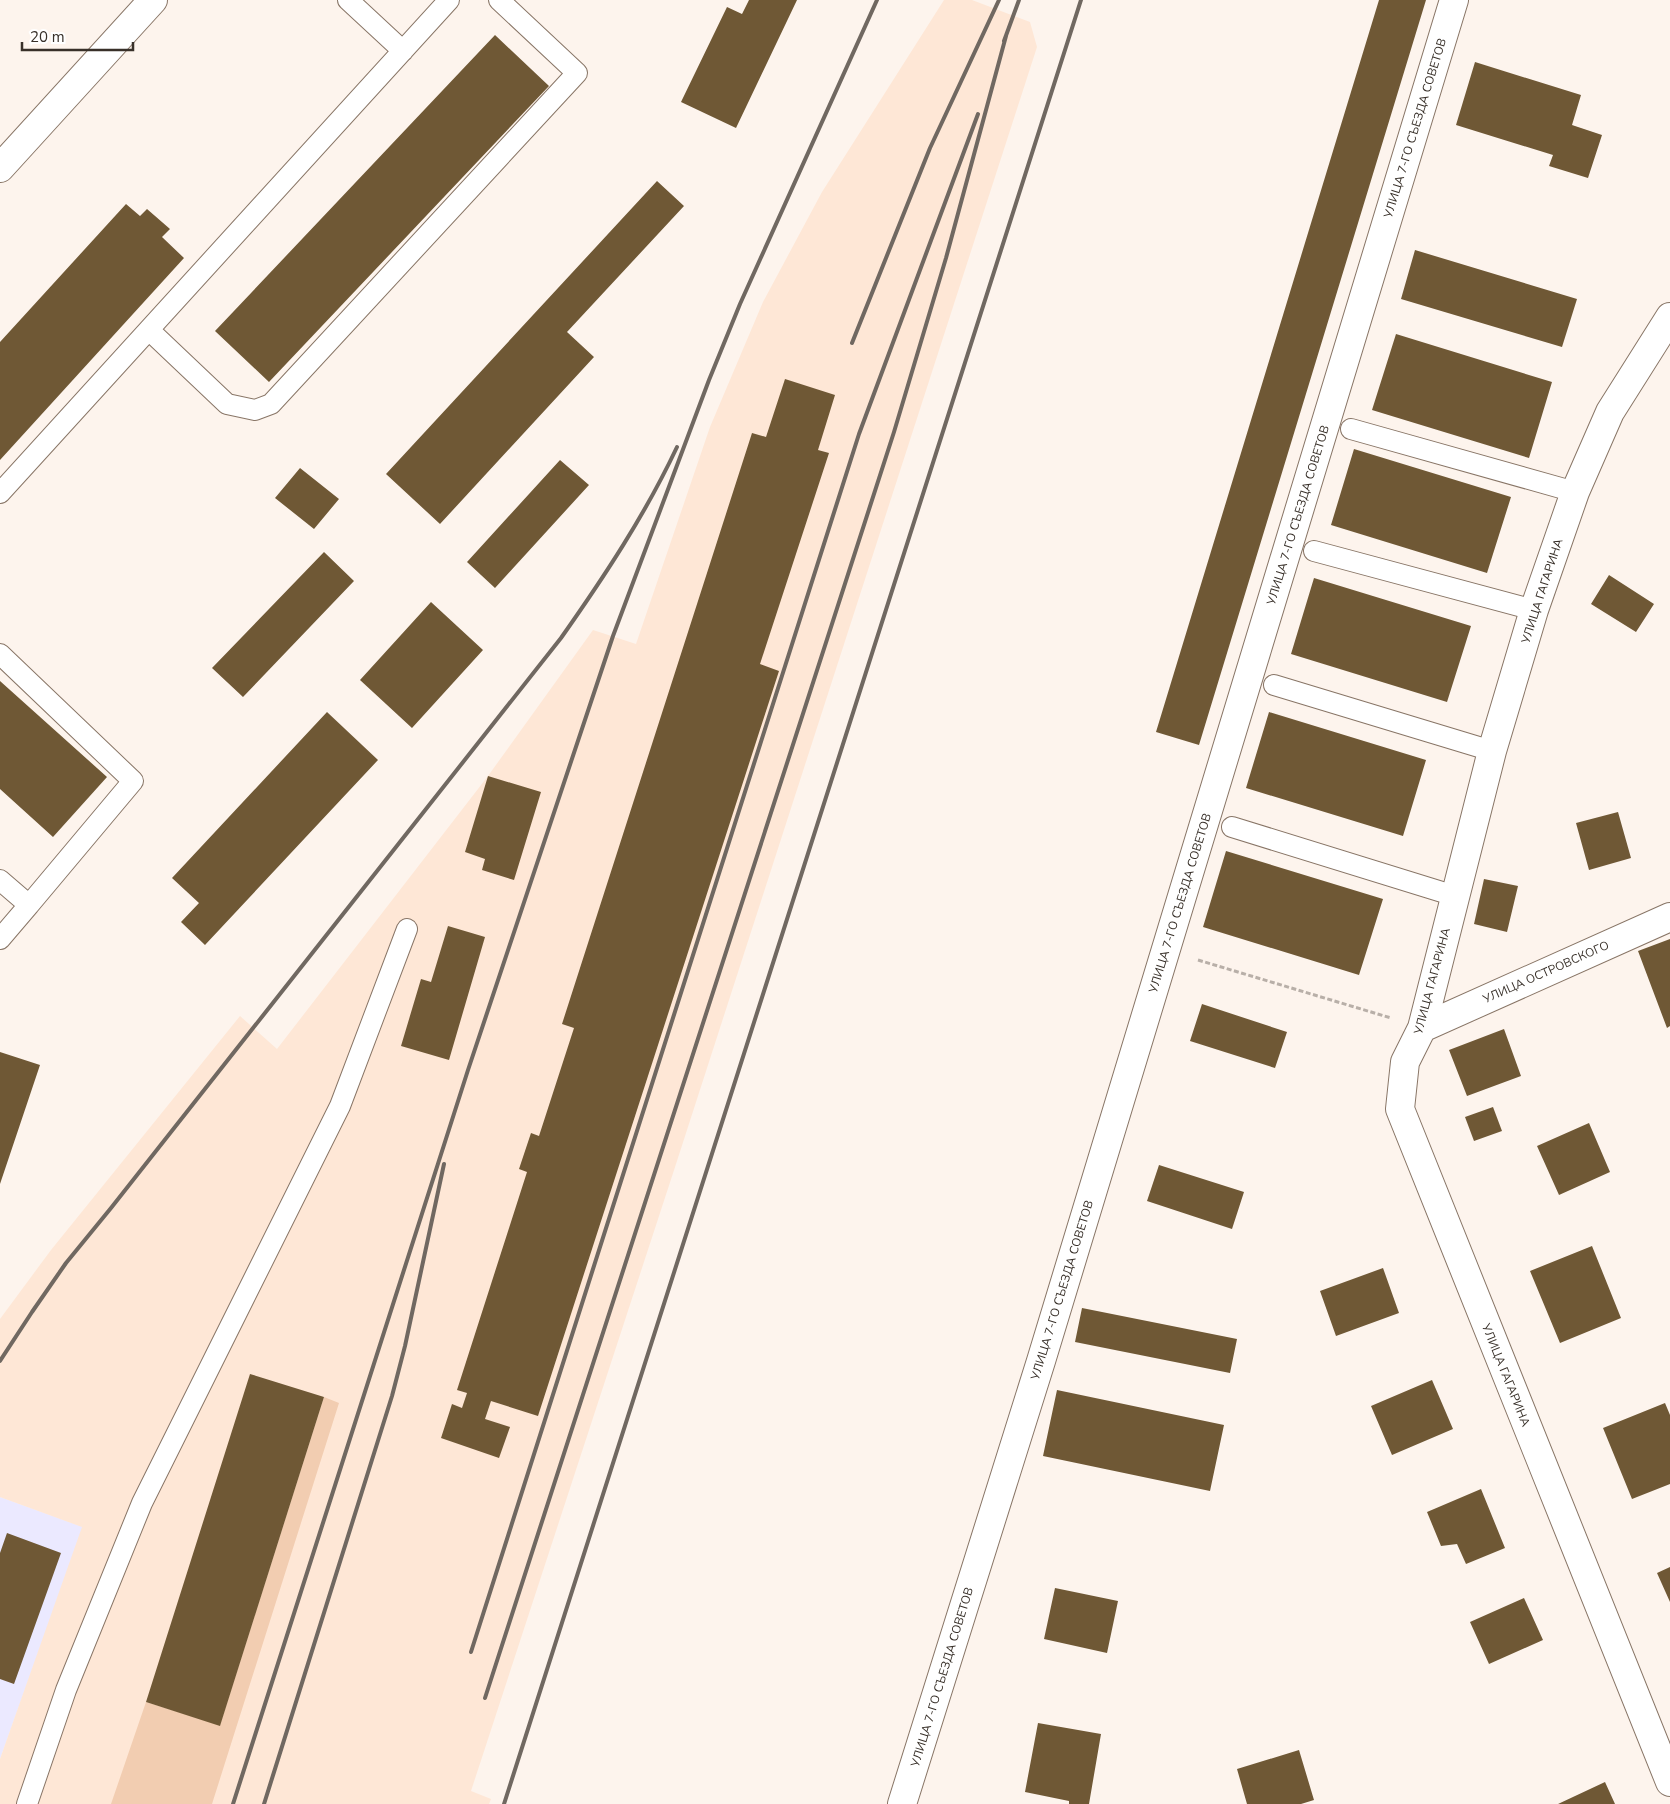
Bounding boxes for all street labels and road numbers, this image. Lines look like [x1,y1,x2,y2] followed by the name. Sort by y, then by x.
[1380,36,1450,221] street label: УЛИЦА 7-ГО СЪЕЗДА СОВЕТОВ
[1263,423,1333,608] street label: УЛИЦА 7-ГО СЪЕЗДА СОВЕТОВ
[1517,536,1567,647] street label: УЛИЦА ГАГАРИНА
[1145,811,1215,996] street label: УЛИЦА 7-ГО СЪЕЗДА СОВЕТОВ
[1410,926,1454,1037] street label: УЛИЦА ГАГАРИНА
[1479,937,1612,1007] street label: УЛИЦА ОСТРОВСКОГО
[1027,1198,1097,1383] street label: УЛИЦА 7-ГО СЪЕЗДА СОВЕТОВ
[1478,1320,1534,1429] street label: УЛИЦА ГАГАРИНА
[907,1585,977,1770] street label: УЛИЦА 7-ГО СЪЕЗДА СОВЕТОВ

